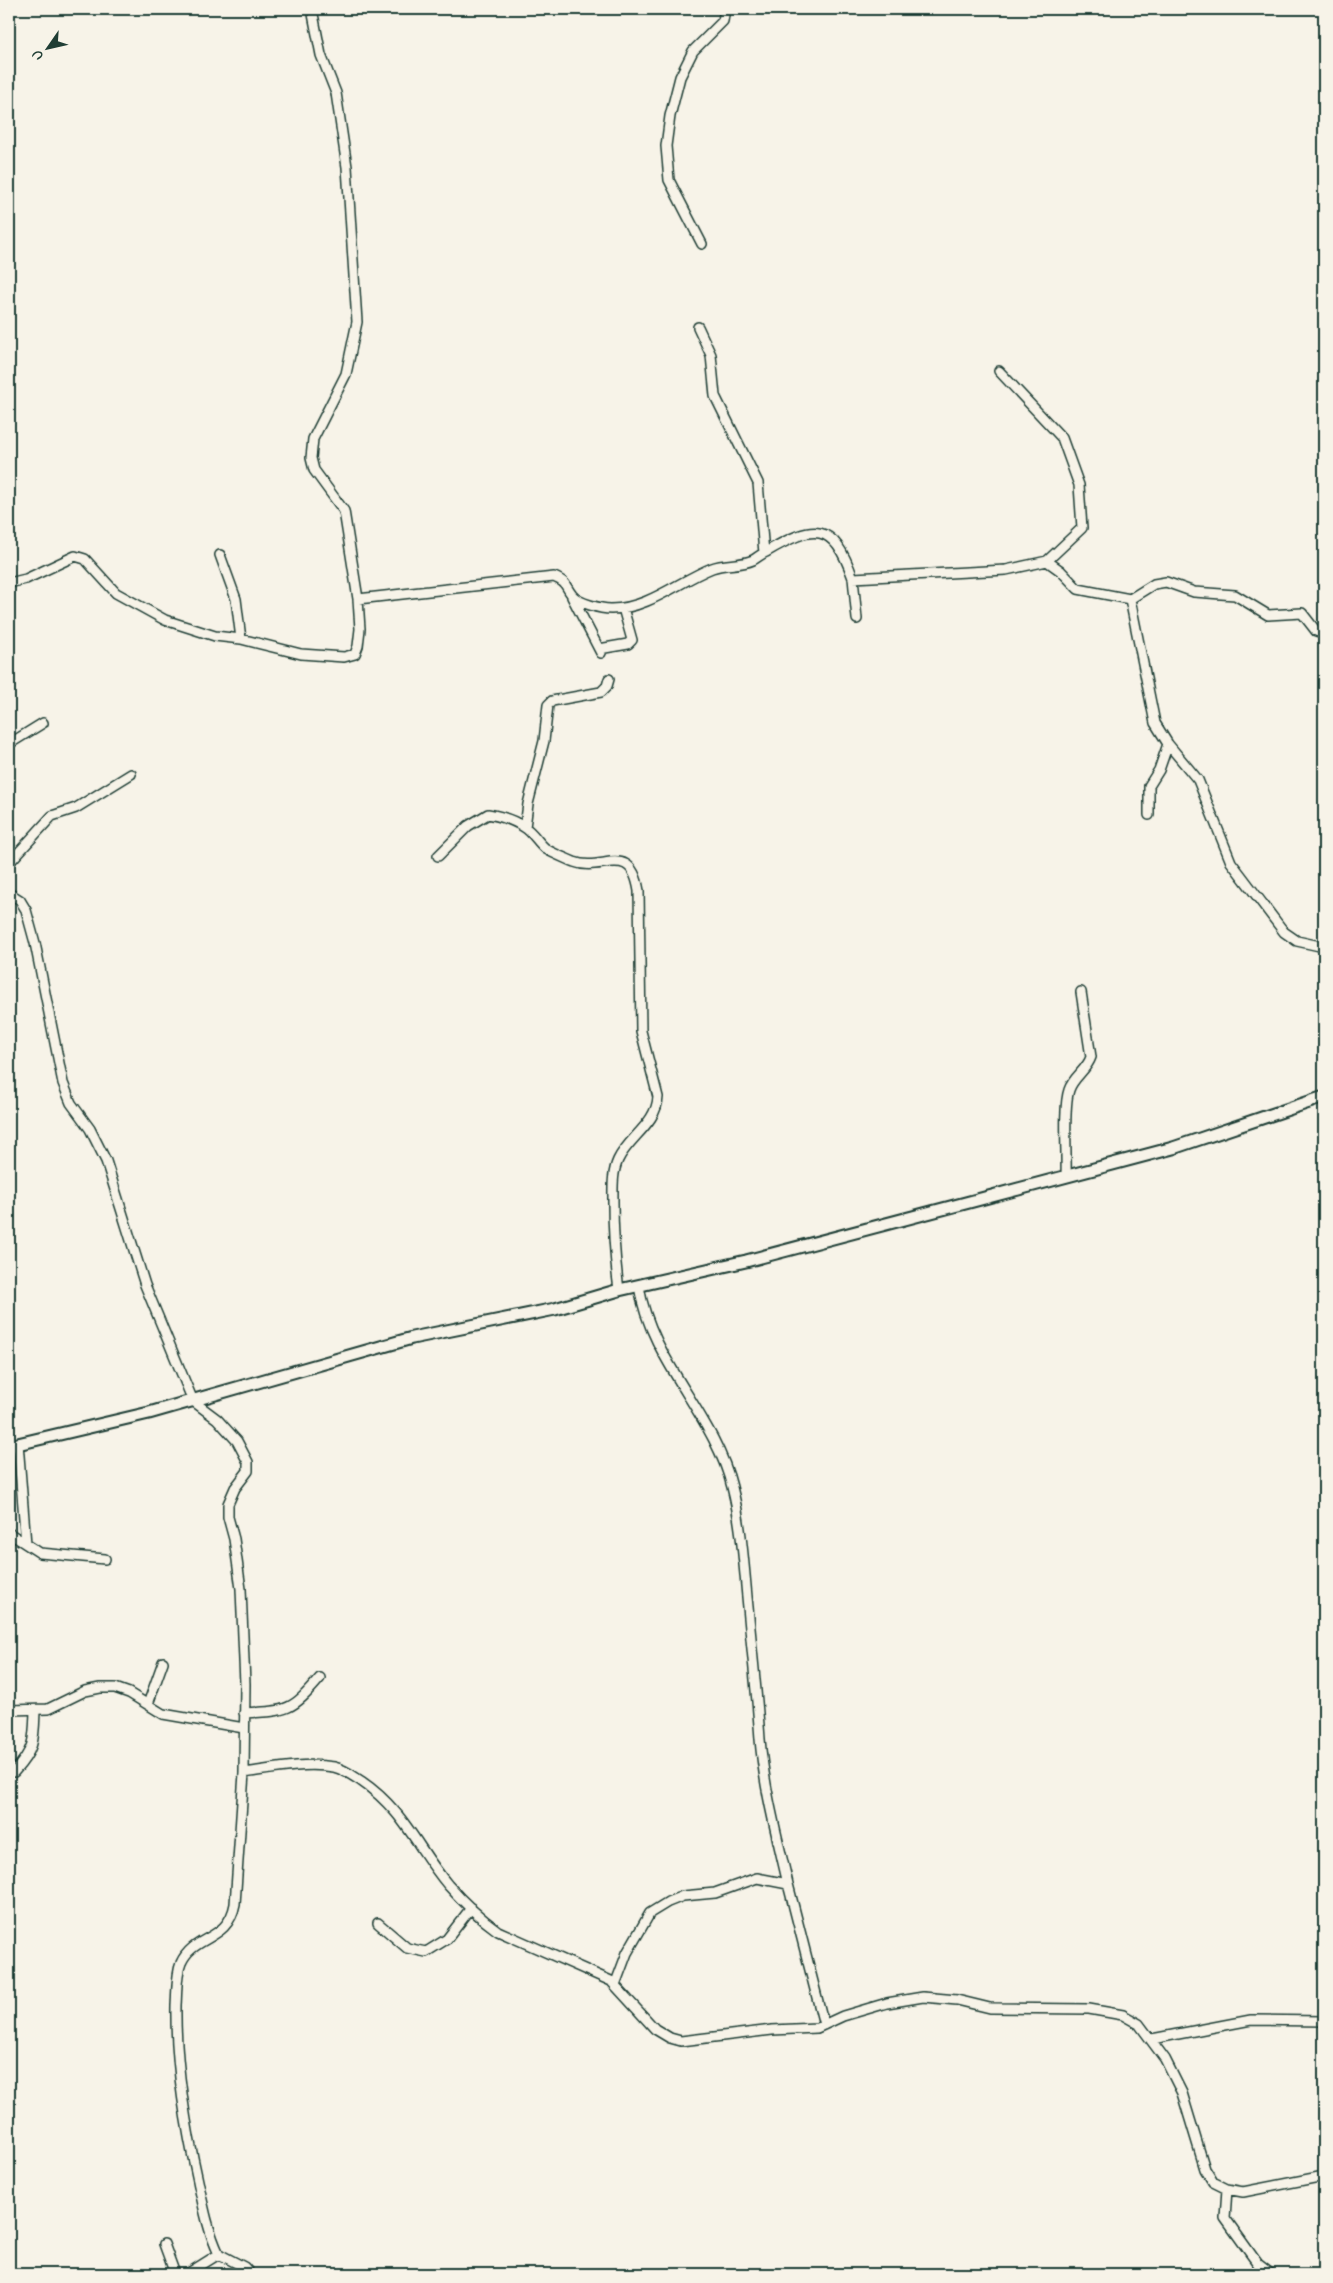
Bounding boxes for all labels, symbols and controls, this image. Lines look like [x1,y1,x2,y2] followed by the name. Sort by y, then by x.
[22,22,72,72] north arrow
[28,46,48,64] text: U

